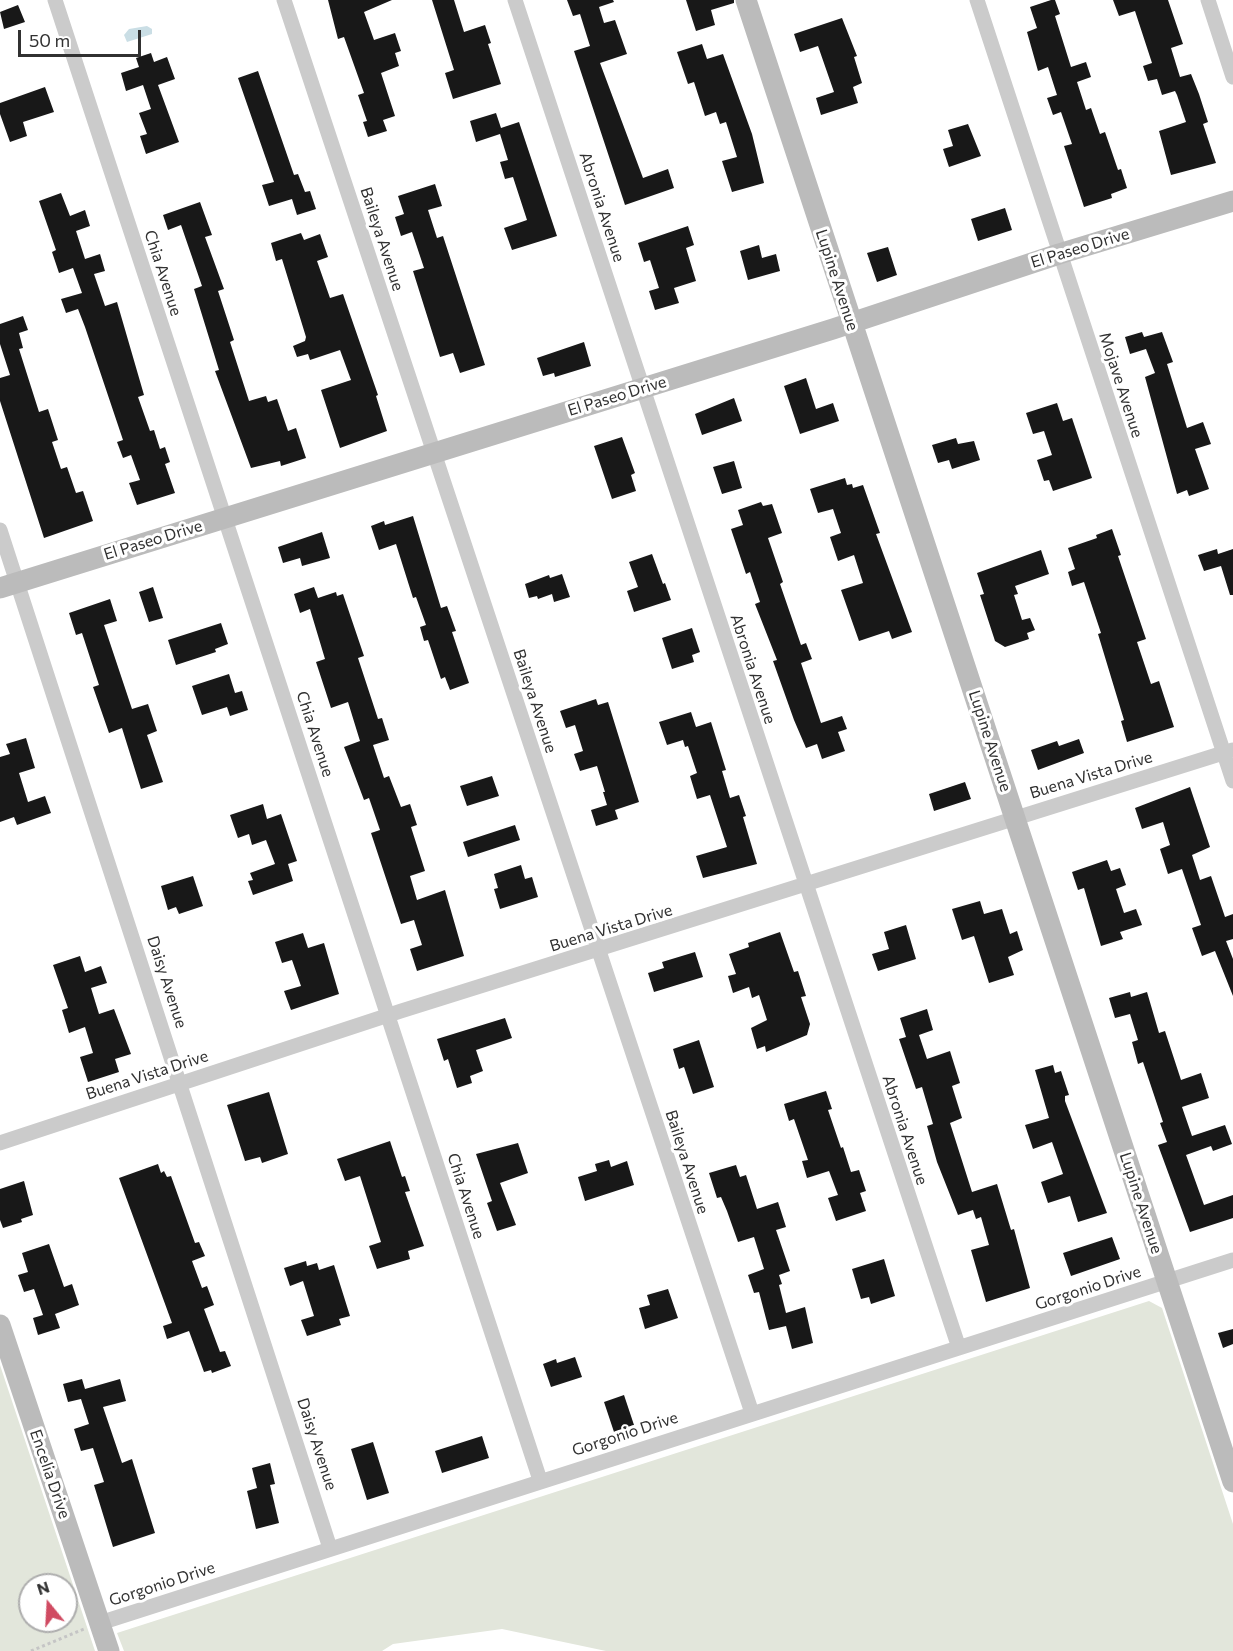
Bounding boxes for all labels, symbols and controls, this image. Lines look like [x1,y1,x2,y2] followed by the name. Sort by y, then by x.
[21,18,144,56] scale bar
[29,29,70,51] text: 50 m
[575,150,629,264] street label: Abronia Avenue
[356,185,408,293] street label: Baileya Avenue
[1028,224,1132,272] street label: El Paseo Drive
[812,227,862,333] street label: Lupine Avenue
[140,228,186,318] street label: Chia Avenue
[1095,330,1147,440] street label: Mojave Avenue
[565,372,669,420] street label: El Paseo Drive
[101,516,205,564] street label: El Paseo Drive
[726,612,780,726] street label: Abronia Avenue
[509,647,561,755] street label: Baileya Avenue
[965,688,1015,794] street label: Lupine Avenue
[292,689,338,779] street label: Chia Avenue
[1027,747,1155,803] street label: Buena Vista Drive
[547,900,675,956] street label: Buena Vista Drive
[143,933,191,1031] street label: Daisy Avenue
[84,1046,210,1104] street label: Buena Vista Drive
[878,1073,932,1187] street label: Abronia Avenue
[661,1108,713,1216] street label: Baileya Avenue
[1116,1150,1166,1256] street label: Lupine Avenue
[443,1151,489,1241] street label: Chia Avenue
[1033,1262,1143,1314] street label: Gorgonio Drive
[293,1395,341,1493] street label: Daisy Avenue
[570,1408,680,1460] street label: Gorgonio Drive
[26,1427,74,1521] street label: Encelia Drive
[107,1558,217,1610] street label: Gorgonio Drive
[18,1573,78,1633] north arrow
[34,1576,52,1598] text: N

